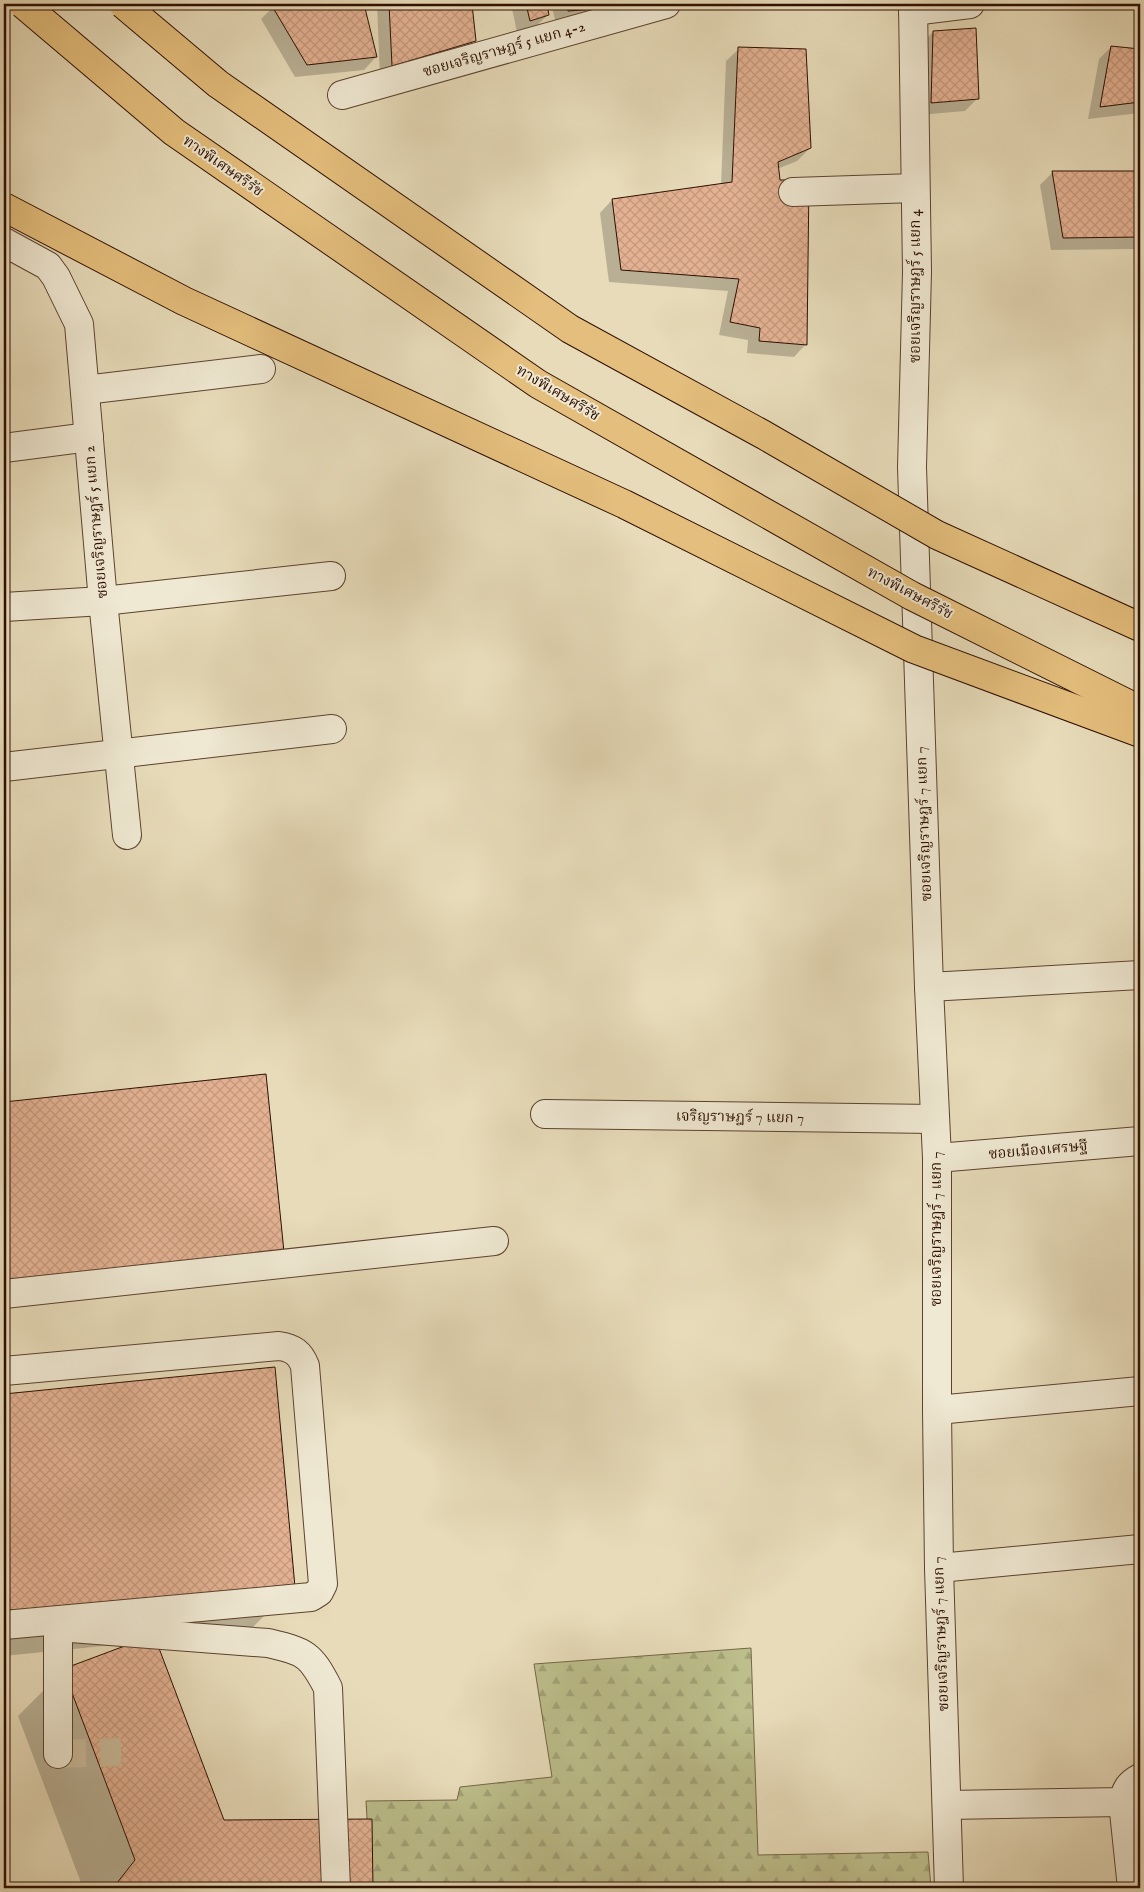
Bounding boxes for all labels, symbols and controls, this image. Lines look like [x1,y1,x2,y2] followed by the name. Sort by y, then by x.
[420,16,587,81] street label: ซอยเจริญราษฎร์ 5 แยก 4-2
[179,131,267,201] street label: ทางพิเศษศรีรัช
[905,208,925,363] street label: ซอยเจริญราษฎร์ 5 แยก 4
[513,361,603,425] street label: ทางพิเศษศรีรัช
[79,445,112,599] street label: ซอยเจริญราษฎร์ 5 แยก 2
[864,563,956,623] street label: ทางพิเศษศรีรัช
[911,746,936,902] street label: ซอยเจริญราษฎร์ 7 แยก 7
[676,1105,804,1128] street label: เจริญราษฎร์ 7 แยก 7
[988,1136,1089,1164] street label: ซอยเมืองเศรษฐี
[926,1151,946,1307] street label: ซอยเจริญราษฎร์ 7 แยก 7
[928,1556,953,1712] street label: ซอยเจริญราษฎร์ 7 แยก 7

